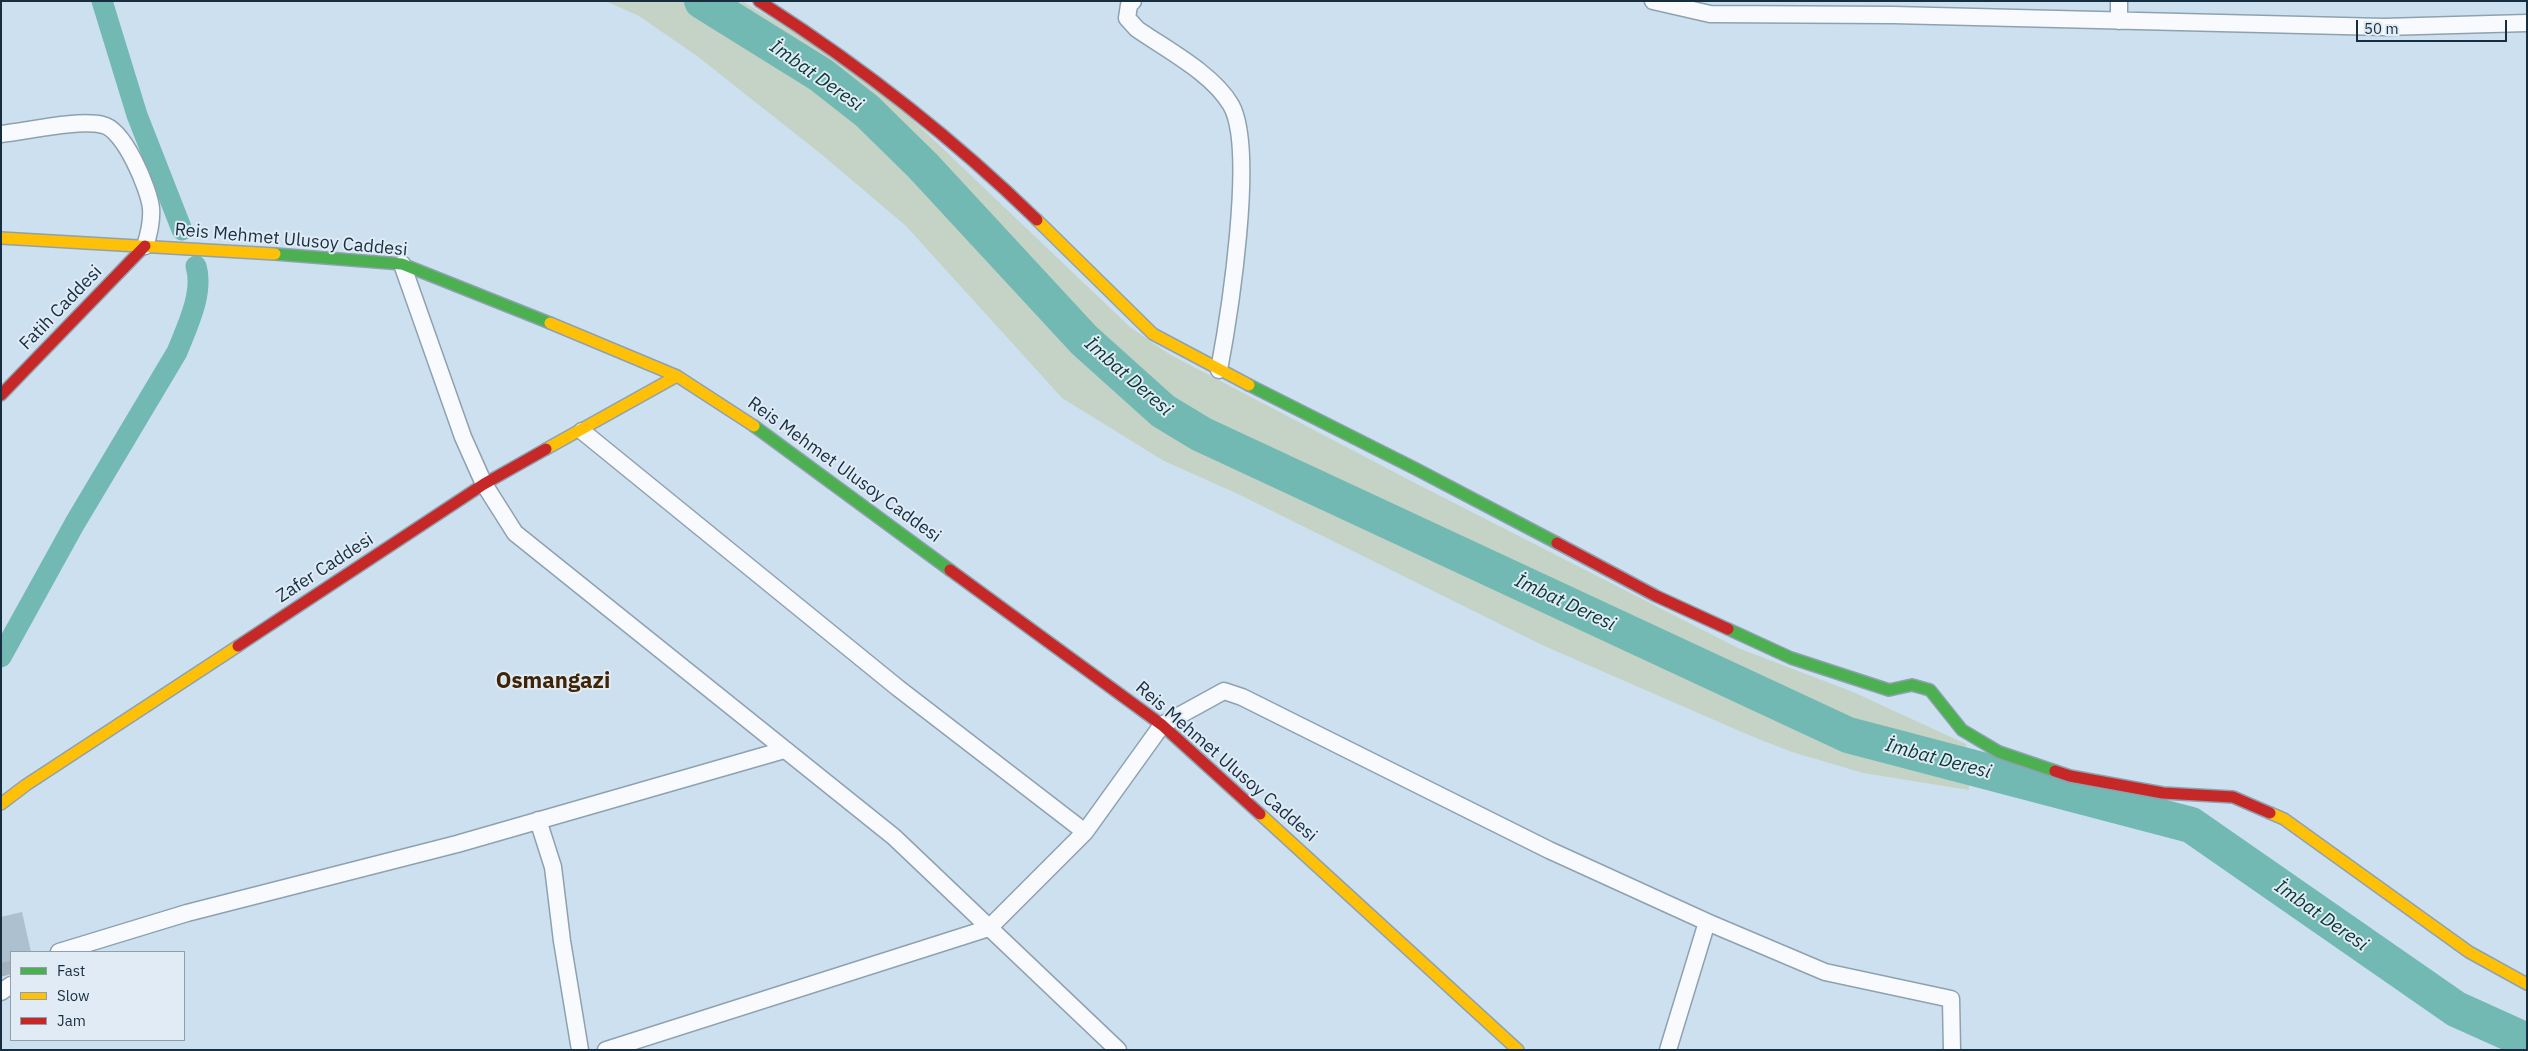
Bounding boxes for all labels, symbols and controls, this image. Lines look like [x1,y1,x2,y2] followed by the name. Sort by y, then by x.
[2358,10,2509,42] scale bar
[2364,19,2399,38] text: 50 m
[765,36,867,116] water label: İmbat Deresi
[174,219,408,261] street label: Reis Mehmet Ulusoy Caddesi
[15,261,107,355] street label: Fatih Caddesi
[1080,333,1176,421] water label: İmbat Deresi
[743,393,945,547] street label: Reis Mehmet Ulusoy Caddesi
[272,529,378,607] street label: Zafer Caddesi
[1511,570,1619,636] water label: İmbat Deresi
[496,669,610,695] district label: Osmangazi
[1131,677,1321,847] street label: Reis Mehmet Ulusoy Caddesi
[1883,734,1993,784] water label: İmbat Deresi
[2270,876,2372,956] water label: İmbat Deresi
[10,951,185,1041] legend
[57,961,85,980] text: Fast
[57,986,90,1005] text: Slow
[57,1011,86,1030] text: Jam

